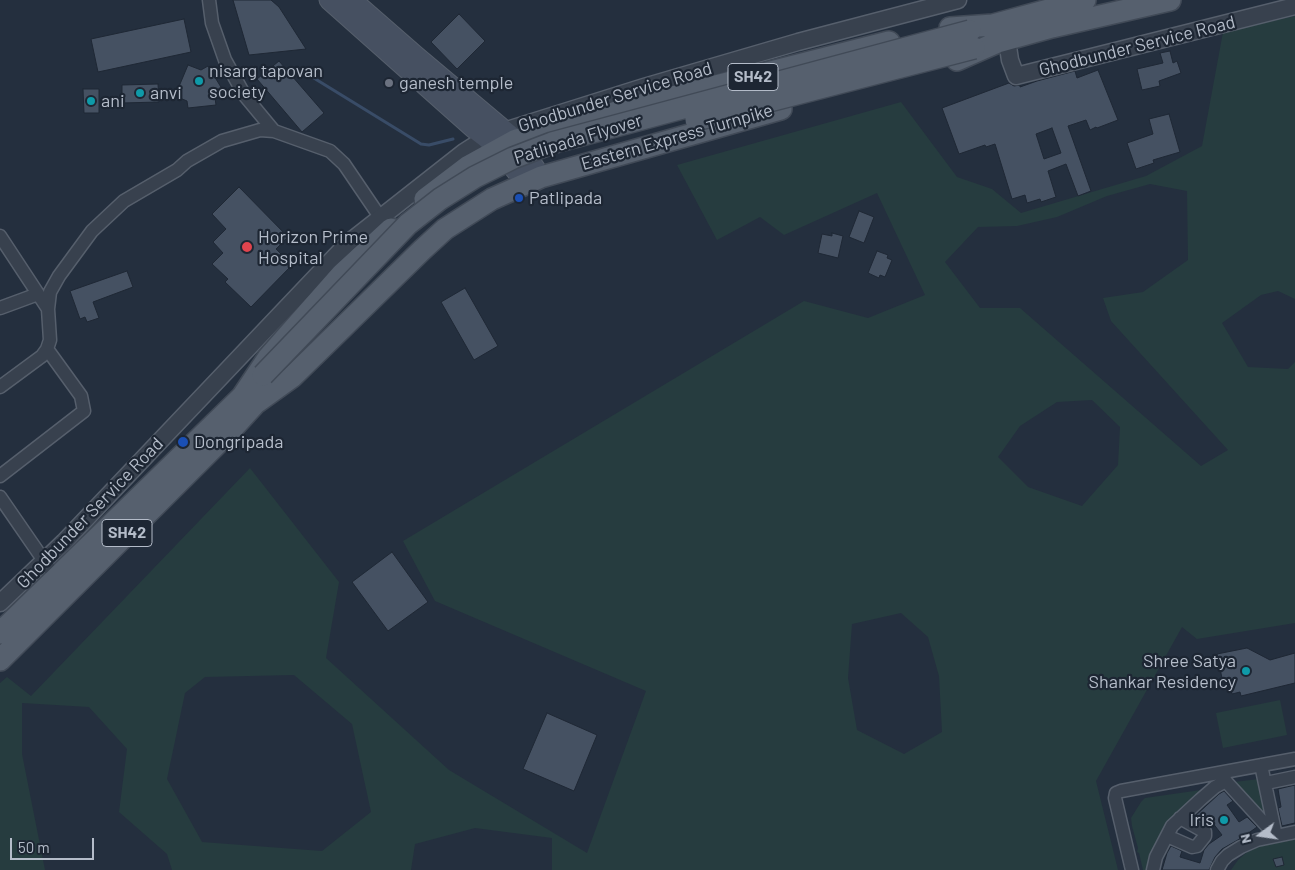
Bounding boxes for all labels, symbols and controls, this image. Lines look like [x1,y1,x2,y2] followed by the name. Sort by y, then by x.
[1037,11,1237,81] street label: Ghodbunder Service Road
[516,57,714,137] street label: Ghodbunder Service Road
[209,60,323,102] place label: nisarg tapovan society
[728,64,778,90] road number: SH42
[399,72,513,94] place label: ganesh temple
[193,75,205,87] marker: nisarg tapovan society
[383,77,395,89] marker: ganesh temple
[150,82,182,104] place label: anvi
[134,87,146,99] marker: anvi
[101,90,124,112] place label: ani
[85,95,97,107] marker: ani
[579,99,775,175] street label: Eastern Express Turnpike
[511,109,645,169] street label: Patlipada Flyover
[529,187,602,209] place label: Patlipada
[513,192,525,204] marker: Patlipada
[258,226,368,268] place label: Horizon Prime Hospital
[240,240,254,254] marker: Horizon Prime Hospital
[194,431,284,453] place label: Dongripada
[12,433,168,593] street label: Ghodbunder Service Road
[176,435,190,449] marker: Dongripada
[102,520,152,546] road number: SH42
[1088,650,1236,692] place label: Shree Satya Shankar Residency
[1240,665,1252,677] marker: Shree Satya Shankar Residency
[1190,809,1214,831] place label: Iris
[1235,810,1285,860] north arrow
[1218,814,1230,826] marker: Iris
[12,828,96,860] scale bar
[1236,832,1254,845] text: N
[18,838,50,856] text: 50 m

